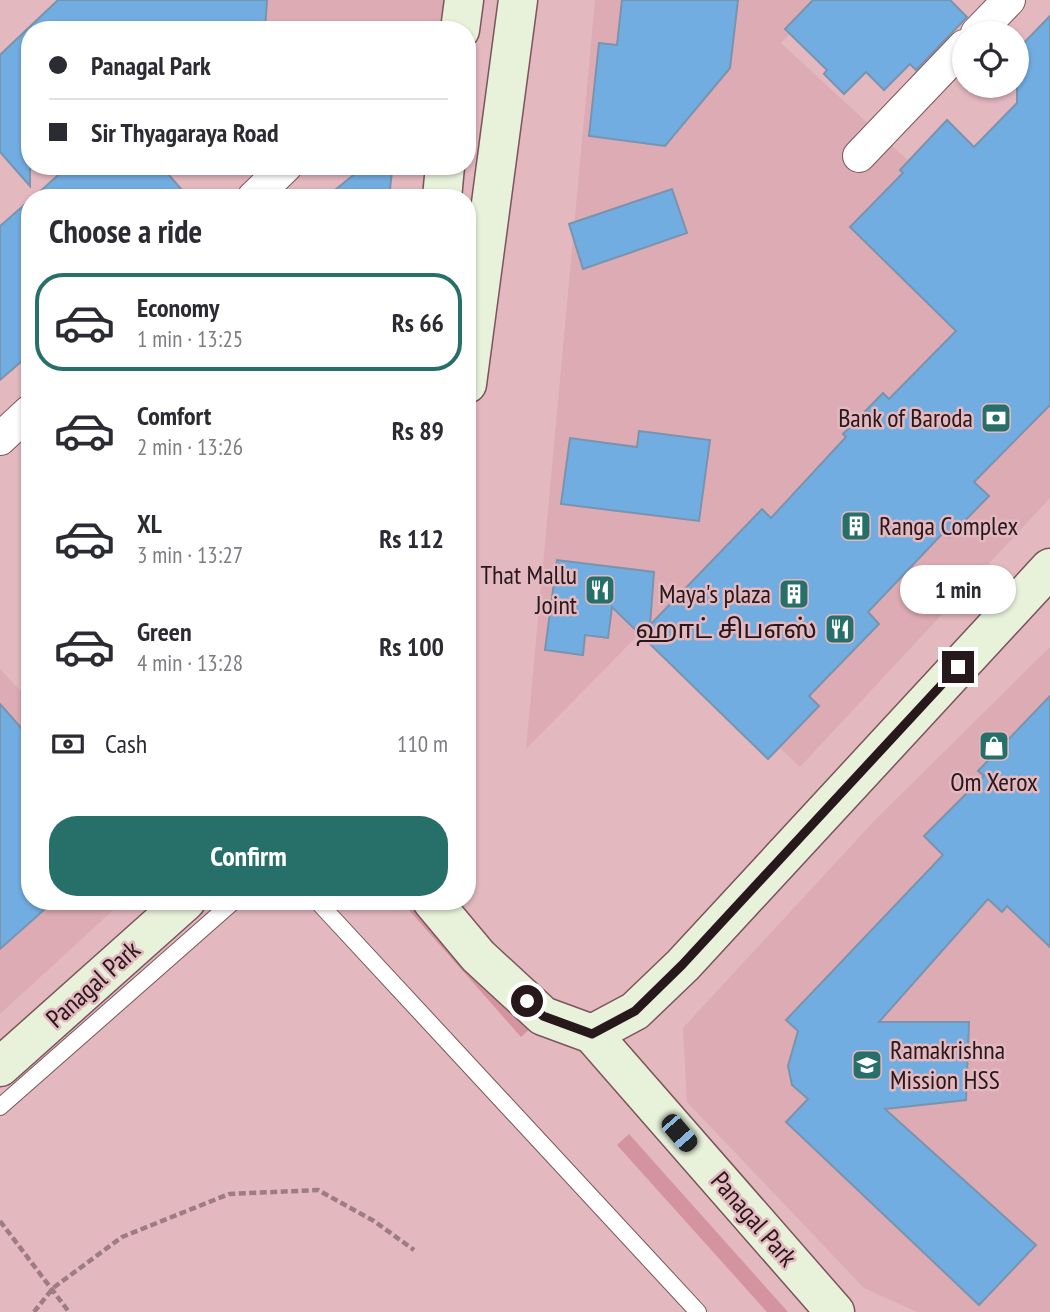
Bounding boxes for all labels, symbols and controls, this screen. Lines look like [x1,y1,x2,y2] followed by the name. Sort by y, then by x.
[952,21,1029,98] map controls
[952,21,1029,98] button: locate
[91,49,211,82] text: Panagal Park
[91,116,279,149] text: Sir Thyagaraya Road
[49,210,202,252] text: Choose a ride
[53,291,116,354] icon: car
[137,291,219,324] text: Economy
[392,306,444,339] text: Rs 66
[137,324,243,353] text: 1 min · 13:25
[53,399,116,462] icon: car
[137,399,211,432] text: Comfort
[838,401,973,434] place label: Bank of Baroda
[979,401,1013,435] bank icon: Bank of Baroda
[392,414,444,447] text: Rs 89
[137,432,243,461] text: 2 min · 13:26
[53,507,116,570] icon: car
[137,507,162,540] text: XL
[839,509,873,543] building icon: Ranga Complex
[879,509,1018,542] place label: Ranga Complex
[379,522,444,555] text: Rs 112
[137,540,243,569] text: 3 min · 13:27
[481,558,577,621] place label: That Mallu Joint
[900,566,1016,614] callout: 1 min
[583,573,617,607] restaurant icon: That Mallu Joint
[935,575,981,604] text: 1 min
[659,577,771,610] place label: Maya's plaza
[777,577,811,611] building icon: Maya's plaza
[635,612,817,646] place label: ஹாட் சிபஎஸ்
[823,612,857,646] restaurant icon: ஹாட் சிபஎஸ்
[53,615,116,678] icon: car
[137,615,192,648] text: Green
[379,630,444,663] text: Rs 100
[137,648,243,677] text: 4 min · 13:28
[942,651,974,683] route end
[49,725,87,763] icon: cash
[105,727,147,760] text: Cash
[397,729,448,758] text: 110 m
[977,729,1011,763] shop icon: Om Xerox
[950,765,1038,798] place label: Om Xerox
[49,816,448,896] button: Confirm
[39,933,146,1034] street label: Panagal Park
[511,985,543,1017] route start
[890,1033,1005,1096] place label: Ramakrishna Mission HSS
[850,1048,884,1082] school or university icon: Ramakrishna Mission HSS
[658,1110,701,1156] car
[704,1164,805,1273] street label: Panagal Park

